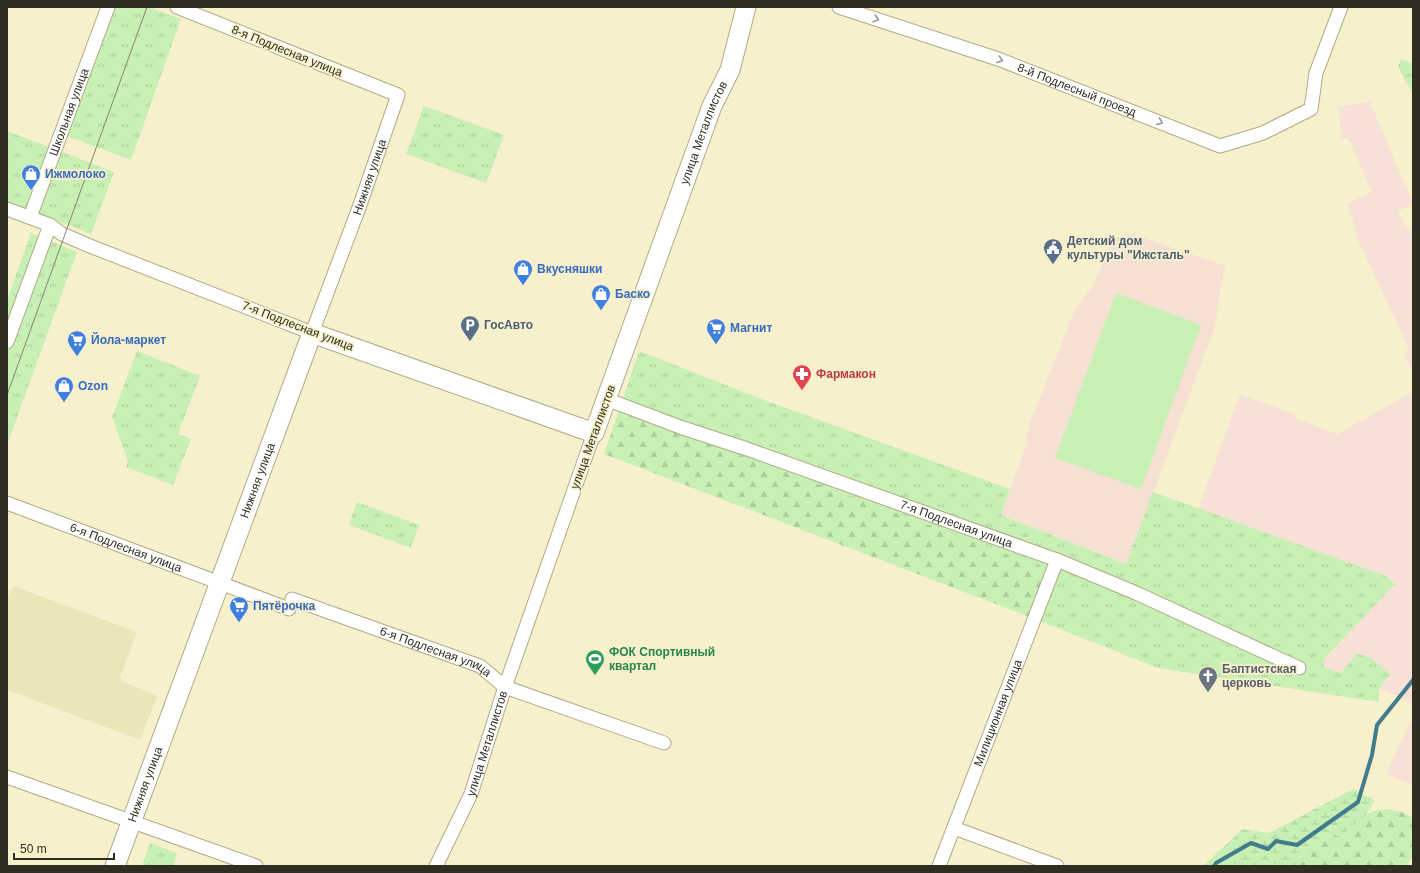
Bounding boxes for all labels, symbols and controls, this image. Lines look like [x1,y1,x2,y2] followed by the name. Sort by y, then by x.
[873,14,880,23] one-way arrow
[230,22,345,80] street label: 8-я Подлесная улица
[996,55,1003,63] one-way arrow
[1015,60,1138,119] street label: 8-й Подлесный проезд
[46,66,92,158] street label: Школьная улица
[677,79,730,187] street label: улица Металлистов
[1157,118,1164,126] one-way arrow
[350,137,389,217] street label: Нижняя улица
[20,163,42,191] shop icon: Ижмолоко
[45,167,106,181] place label: Ижмолоко
[1067,234,1190,262] place label: Детский дом культуры "Ижсталь"
[1042,237,1064,265] public building icon: Детский дом культуры "Ижсталь"
[512,258,534,286] shop icon: Вкусняшки
[537,262,602,276] place label: Вкусняшки
[590,283,612,311] shop icon: Баско
[615,287,650,301] place label: Баско
[240,298,356,354] street label: 7-я Подлесная улица
[459,314,481,342] parking icon: ГосАвто
[705,317,727,345] supermarket icon: Магнит
[484,318,533,332] place label: ГосАвто
[730,321,772,335] place label: Магнит
[66,329,88,357] supermarket icon: Йола-маркет
[91,332,166,347] place label: Йола-маркет
[791,363,813,391] pharmacy icon: Фармакон
[816,367,876,381] place label: Фармакон
[53,375,75,403] shop icon: Ozon
[78,379,108,393] place label: Ozon
[568,383,618,491] street label: улица Металлистов
[237,441,278,520] street label: Нижняя улица
[898,497,1015,551] street label: 7-я Подлесная улица
[68,520,184,575] street label: 6-я Подлесная улица
[228,595,250,623] supermarket icon: Пятёрочка
[253,599,316,613] place label: Пятёрочка
[378,624,494,680] street label: 6-я Подлесная улица
[609,645,715,673] place label: ФОК Спортивный квартал
[584,648,606,676] sports icon: ФОК Спортивный квартал
[971,657,1025,768] street label: Милиционная улица
[1222,662,1297,690] place label: Баптистская церковь
[1197,665,1219,693] church icon: Баптистская церковь
[464,689,510,798] street label: улица Металлистов
[125,744,166,824] street label: Нижняя улица
[14,835,114,861] scale bar
[20,842,47,856] text: 50 m

